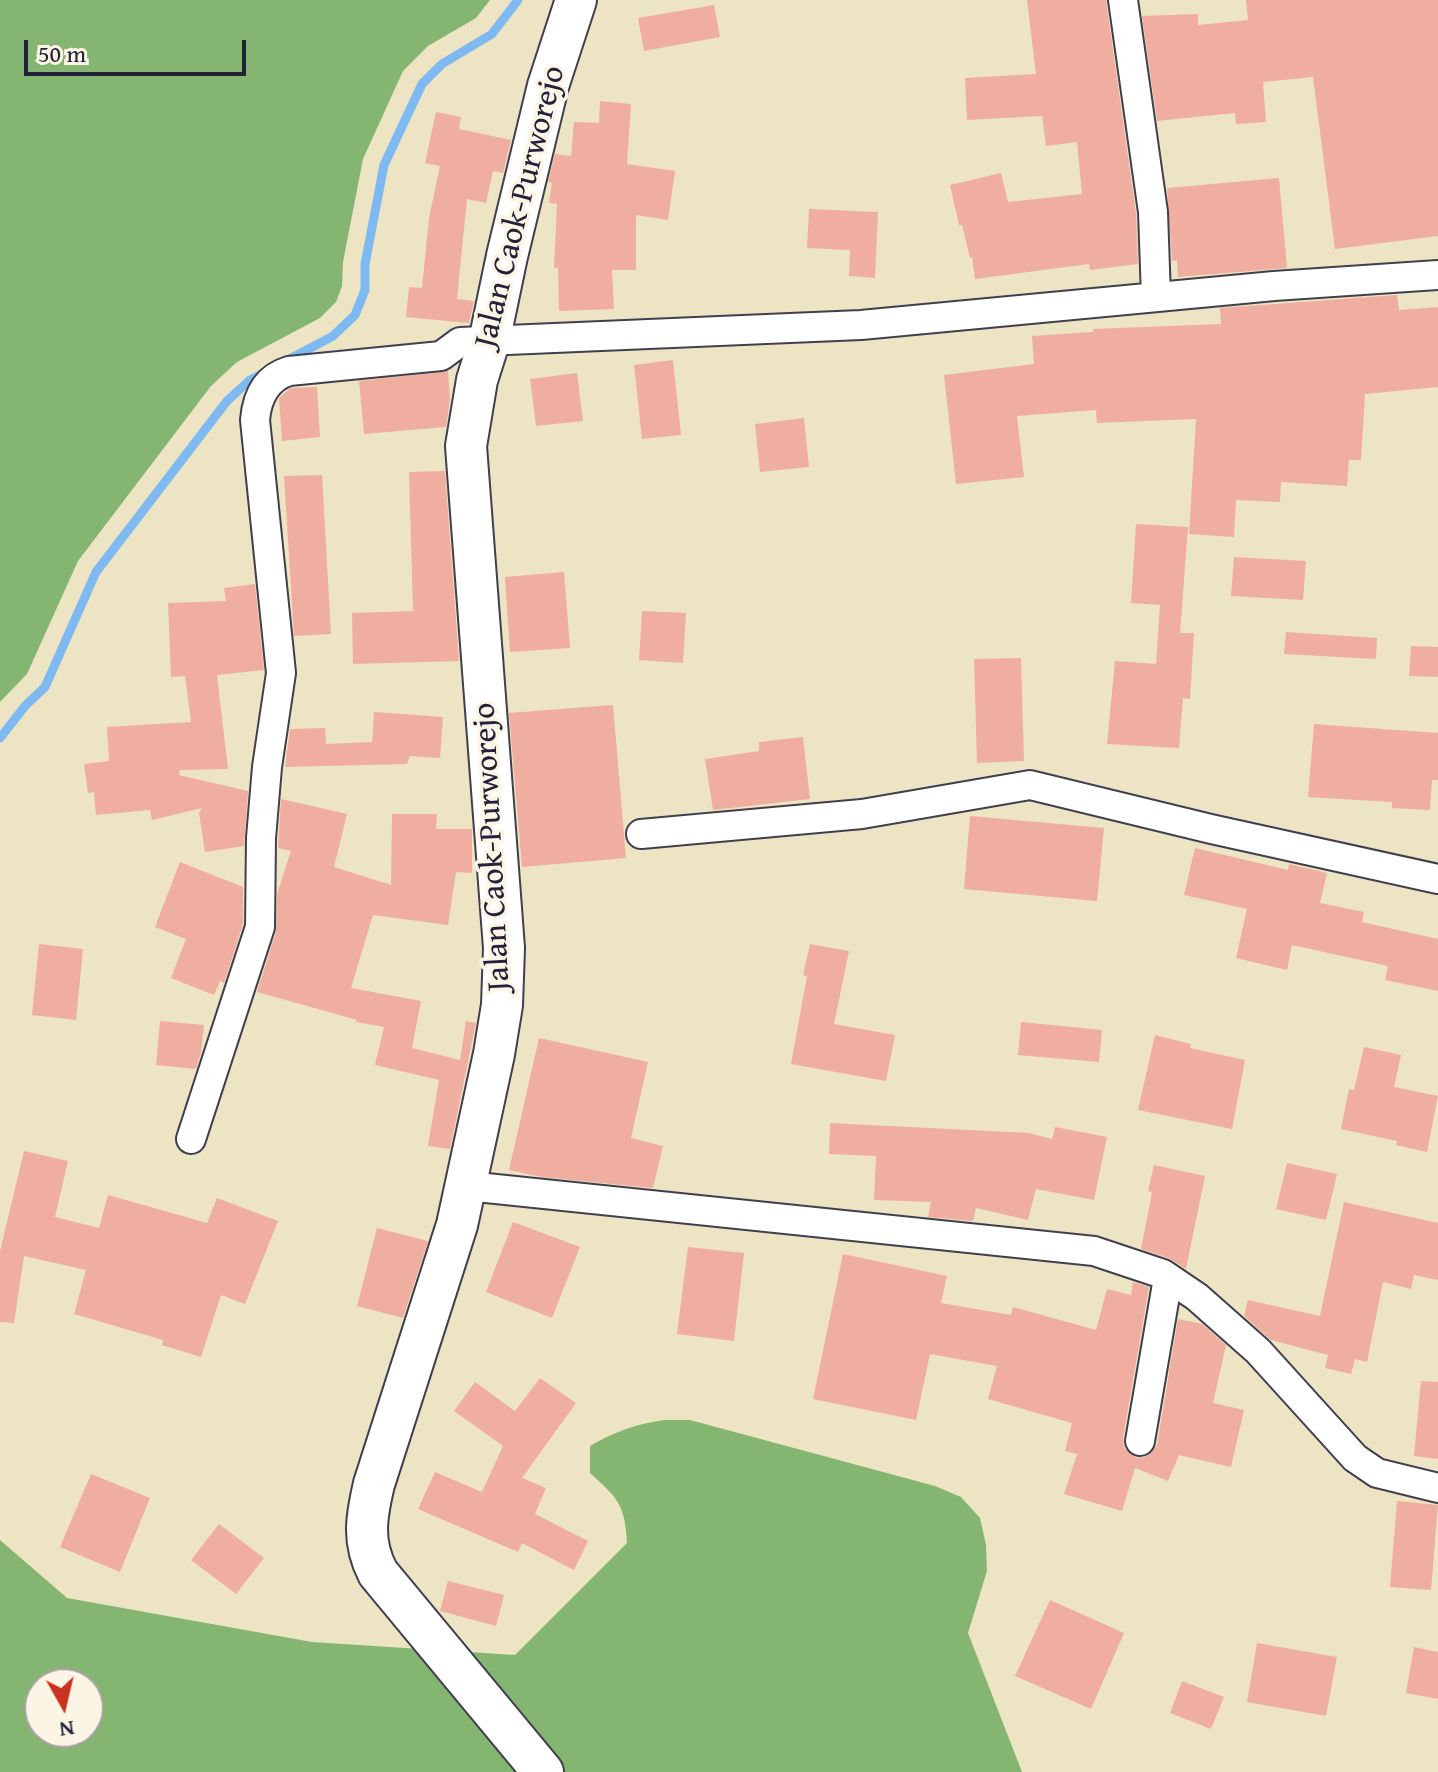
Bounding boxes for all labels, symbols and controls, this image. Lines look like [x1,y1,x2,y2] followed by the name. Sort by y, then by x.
[28,24,250,74] scale bar
[38,36,86,71] text: 50 m
[467,62,575,352] street label: Jalan Caok-Purworejo
[466,702,520,992] street label: Jalan Caok-Purworejo
[24,1668,104,1748] north arrow
[58,1713,77,1747] text: N

